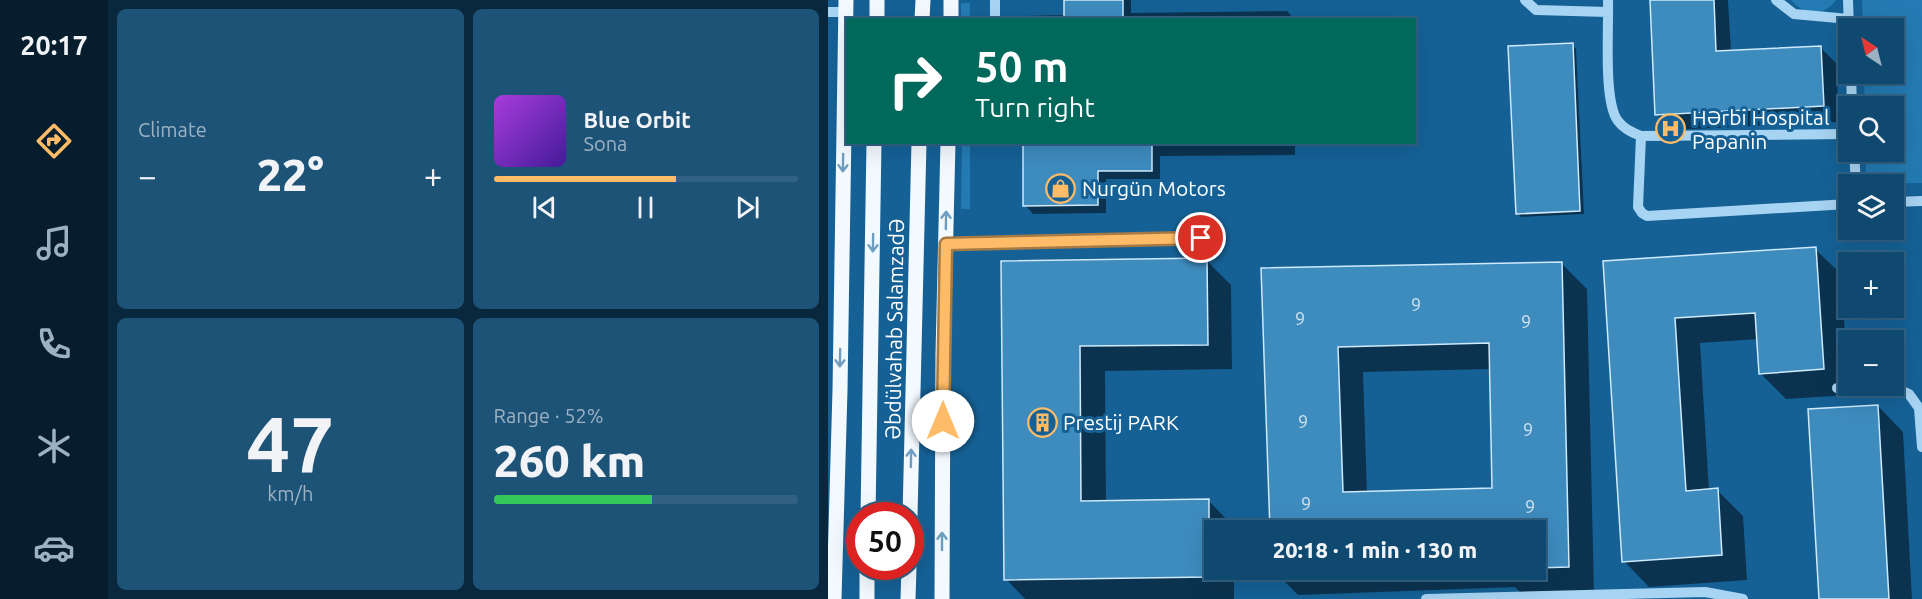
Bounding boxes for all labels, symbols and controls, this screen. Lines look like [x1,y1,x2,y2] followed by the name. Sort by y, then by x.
[1838,18,1904,84] north arrow
[1838,18,1904,396] map controls
[20,30,88,60] text: 20:17
[876,42,954,120] icon: right
[975,43,1069,90] text: 50 m
[975,92,1095,122] text: Turn right
[1838,96,1904,162] button: search
[1692,105,1829,153] place label: Hərbi Hospital Papanin
[584,107,691,132] text: Blue Orbit
[1655,113,1687,145] hospital icon: Hərbi Hospital Papanin
[138,118,207,141] text: Climate
[33,120,75,162] icon: directions
[584,132,627,155] text: Sona
[257,149,324,200] text: 22°
[838,153,849,173] one-way arrow
[138,157,157,194] text: −
[424,157,442,194] text: +
[1045,172,1077,204] shop icon: Nurgün Motors
[1838,174,1904,240] button: layers
[1082,176,1226,200] place label: Nurgün Motors
[528,191,561,224] icon: previous
[629,191,662,224] icon: pause
[731,191,764,224] icon: next
[940,210,952,230] one-way arrow
[1175,212,1226,263] pin
[880,218,908,440] street label: Əbdülvahab Salamzadə
[1184,221,1217,254] icon: arrive
[33,222,75,264] icon: music
[867,232,878,252] one-way arrow
[1838,252,1904,318] button: +
[1411,294,1421,314] house number: 9
[1295,308,1305,328] house number: 9
[1521,311,1531,331] house number: 9
[33,323,75,365] icon: phone
[1838,330,1904,396] button: −
[835,348,846,368] one-way arrow
[911,389,975,453] position arrow
[246,399,334,487] text: 47
[494,404,604,427] text: Range · 52%
[1026,406,1058,438] building icon: Prestij PARK
[1063,410,1179,434] place label: Prestij PARK
[1298,411,1308,431] house number: 9
[1523,419,1533,439] house number: 9
[33,425,75,467] icon: climate
[494,435,645,486] text: 260 km
[906,448,917,468] one-way arrow
[267,482,313,505] text: km/h
[1301,493,1311,513] house number: 9
[1525,496,1535,516] house number: 9
[846,502,924,580] speed limit sign: 50
[33,527,75,569] icon: car
[936,531,948,551] one-way arrow
[1273,537,1477,562] text: 20:18 · 1 min · 130 m

